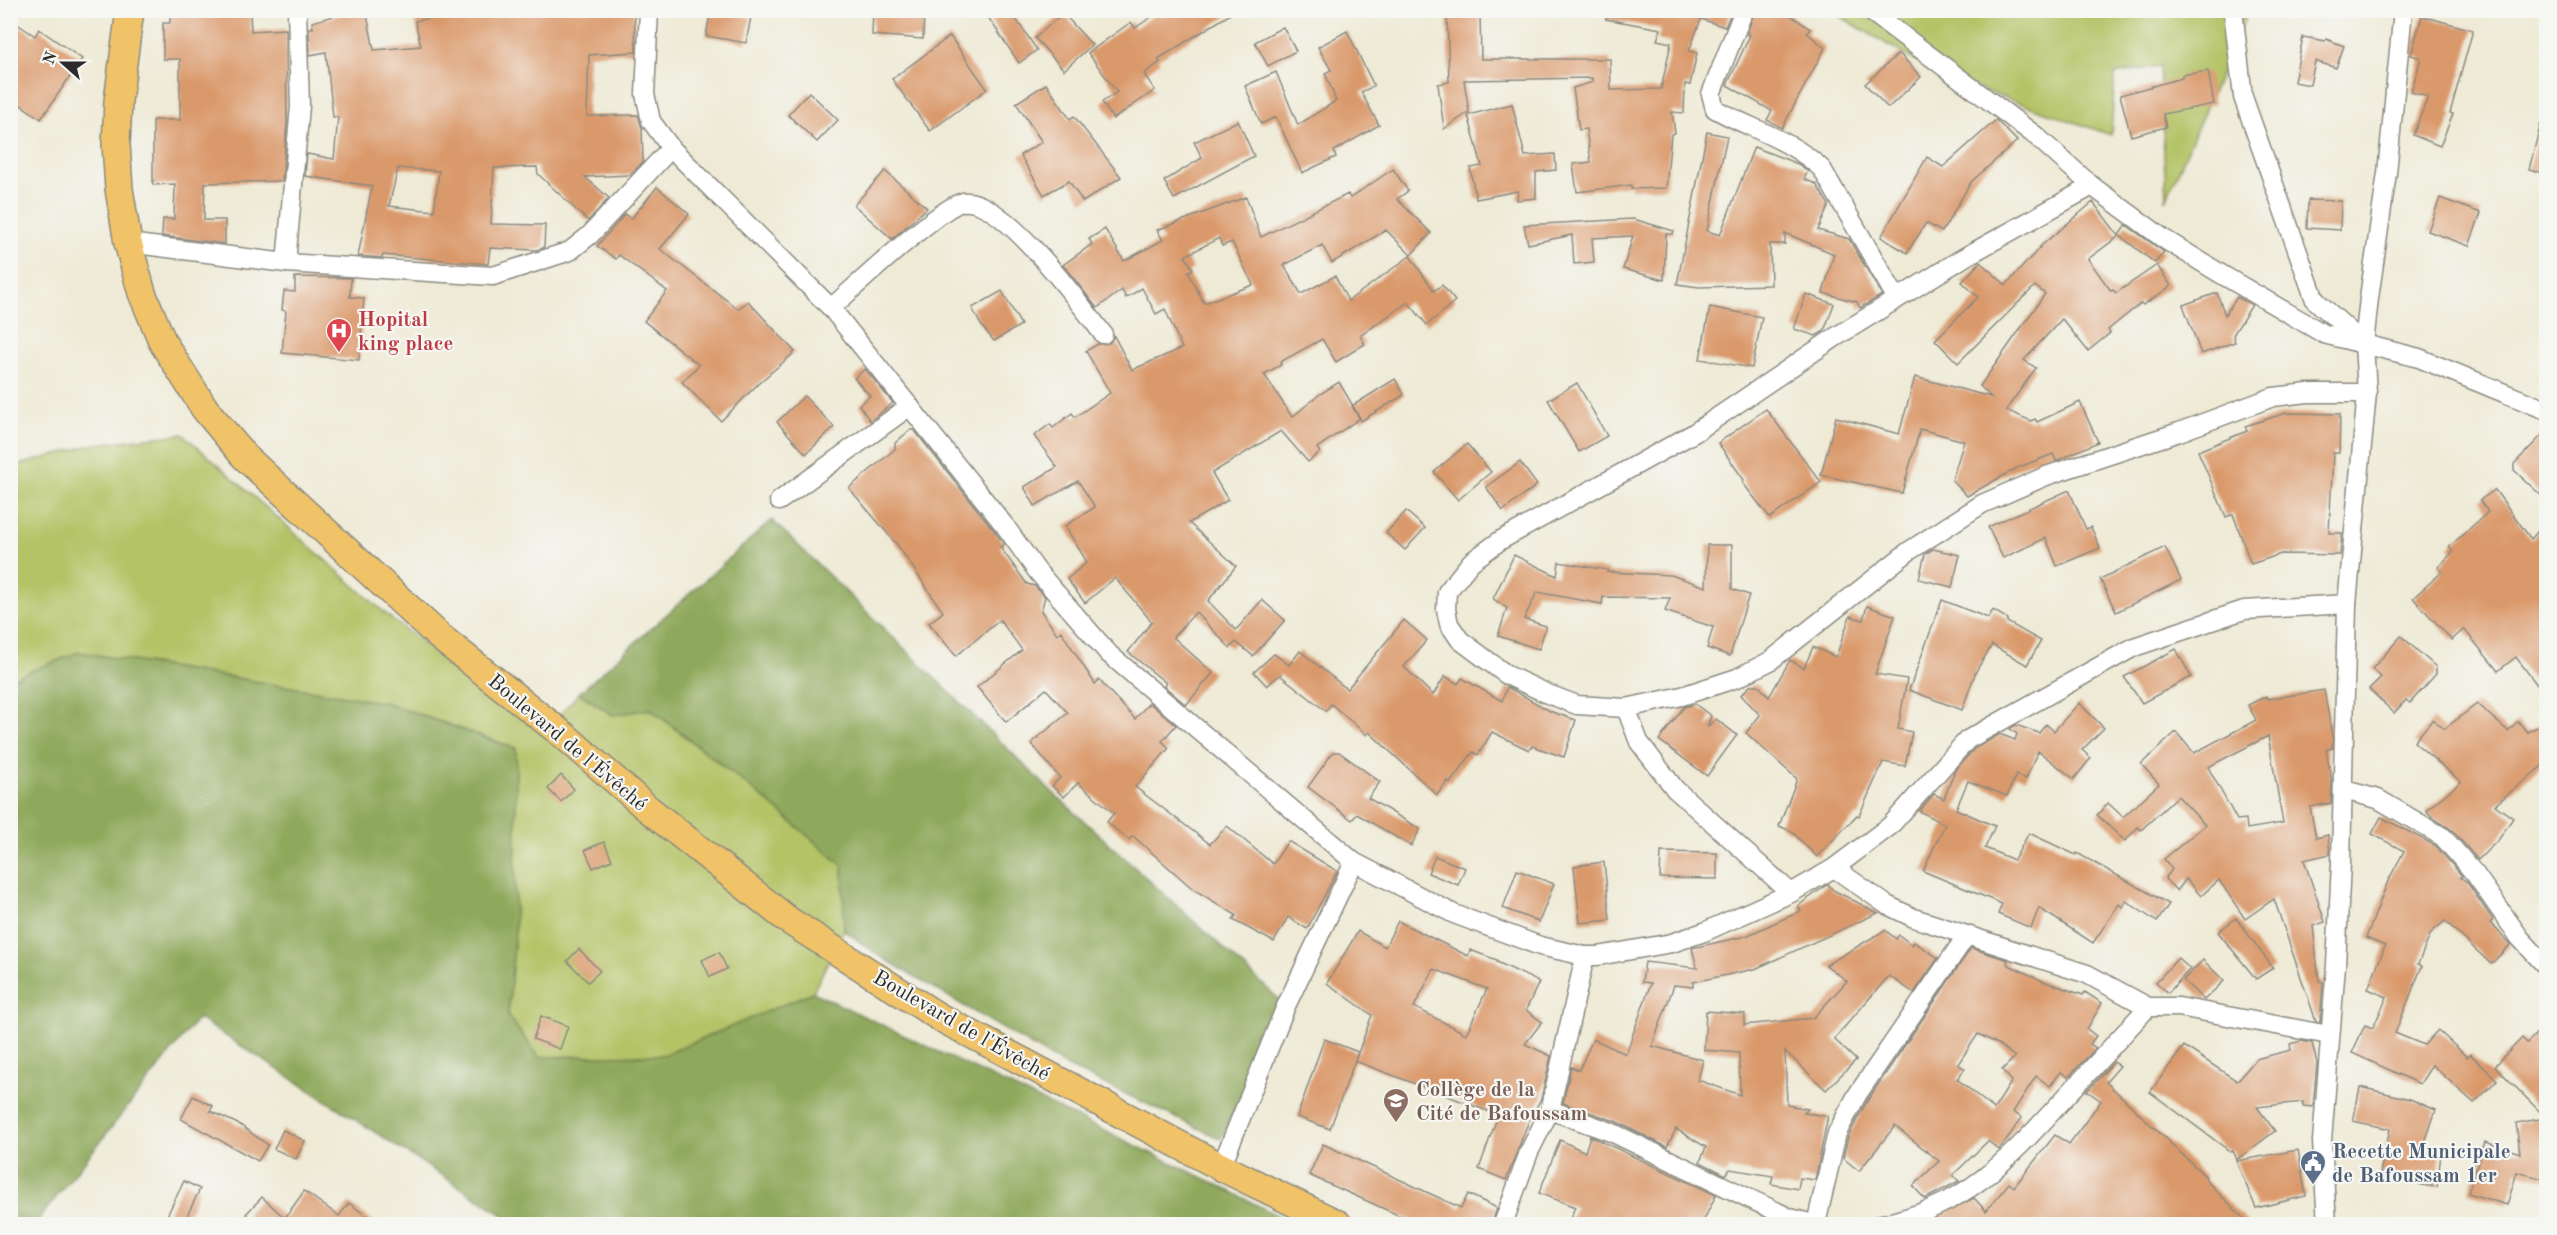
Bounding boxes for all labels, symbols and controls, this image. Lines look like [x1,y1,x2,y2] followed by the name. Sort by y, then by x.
[33,33,93,93] north arrow
[41,49,61,67] text: N
[358,310,453,355] place label: Hopital king place
[324,316,354,354] hospital icon: Hopital king place
[484,668,653,816] street label: Boulevard de l'Évêché
[869,964,1055,1085] street label: Boulevard de l'Évêché
[1416,1080,1587,1125] place label: Collège de la Cité de Bafoussam
[1381,1086,1411,1124] school or university icon: Collège de la Cité de Bafoussam
[2332,1142,2511,1187] place label: Recette Municipale de Bafoussam 1er
[2298,1148,2328,1186] public building icon: Recette Municipale de Bafoussam 1er

